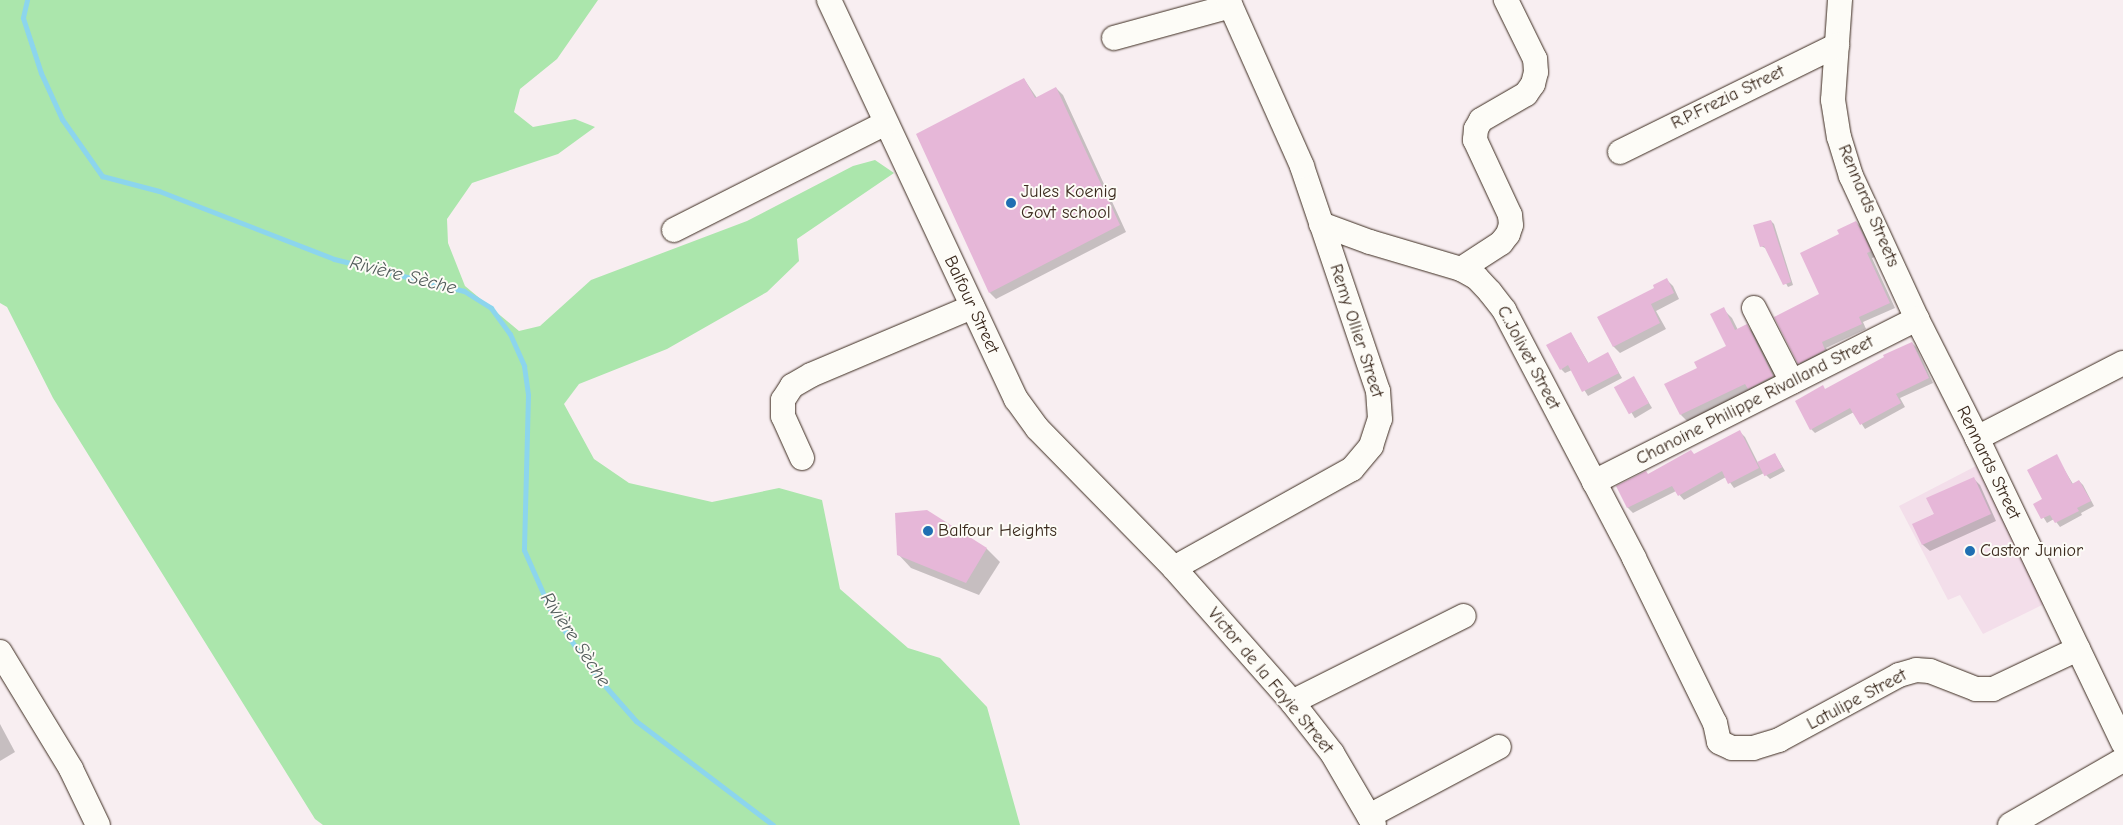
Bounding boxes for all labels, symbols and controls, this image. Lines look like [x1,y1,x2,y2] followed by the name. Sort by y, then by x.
[1668,61,1788,135] street label: R.P.Frezia Street
[1832,142,1904,270] street label: Rennards Streets
[1021,182,1117,224] place label: Jules Koenig Govt school
[1005,197,1017,209] marker: Jules Koenig Govt school
[347,252,459,300] water label: Rivière Sèche
[939,252,1003,358] street label: Balfour Street
[1324,261,1388,401] street label: Remy Ollier Street
[1492,302,1564,414] street label: C..Jolivet Street
[1633,332,1877,470] street label: Chanoine Philippe Rivalland Street
[1951,403,2025,523] street label: Rennards Street
[938,520,1057,542] place label: Balfour Heights
[922,525,934,537] marker: Balfour Heights
[1980,540,2083,562] place label: Castor Junior
[1964,545,1976,557] marker: Castor Junior
[535,588,615,692] water label: Rivière Sèche
[1202,603,1338,759] street label: Victor de la Fayie Street
[1803,665,1911,735] street label: Latulipe Street

